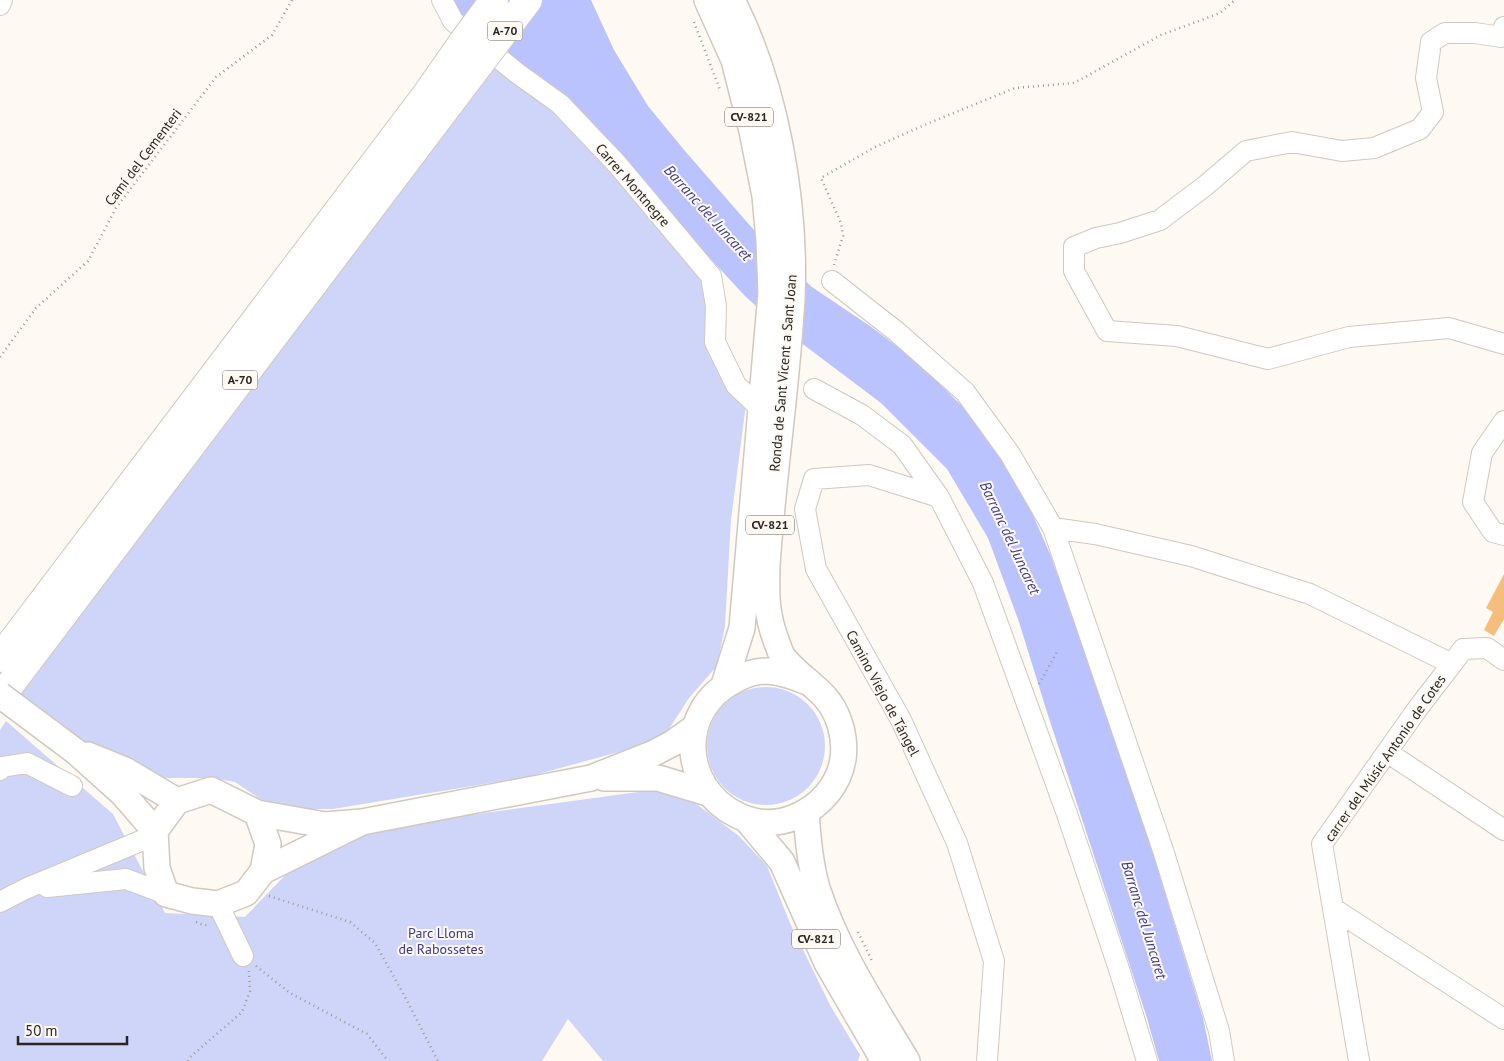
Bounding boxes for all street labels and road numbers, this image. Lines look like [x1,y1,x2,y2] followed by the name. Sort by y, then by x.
[488,22,522,40] road number: A-70
[101,105,185,209] street label: Camí del Cementeri
[725,108,773,126] road number: CV-821
[592,140,674,230] street label: Carrer Montnegre
[765,274,801,472] street label: Ronda de Sant Vicent a Sant Joan
[222,370,258,390] road number: A-70
[746,516,794,534] road number: CV-821
[842,627,924,759] street label: Camino Viejo de Tángel
[1320,671,1450,845] street label: carrer del Músic Antonio de Cotes
[792,930,840,949] road number: CV-821

